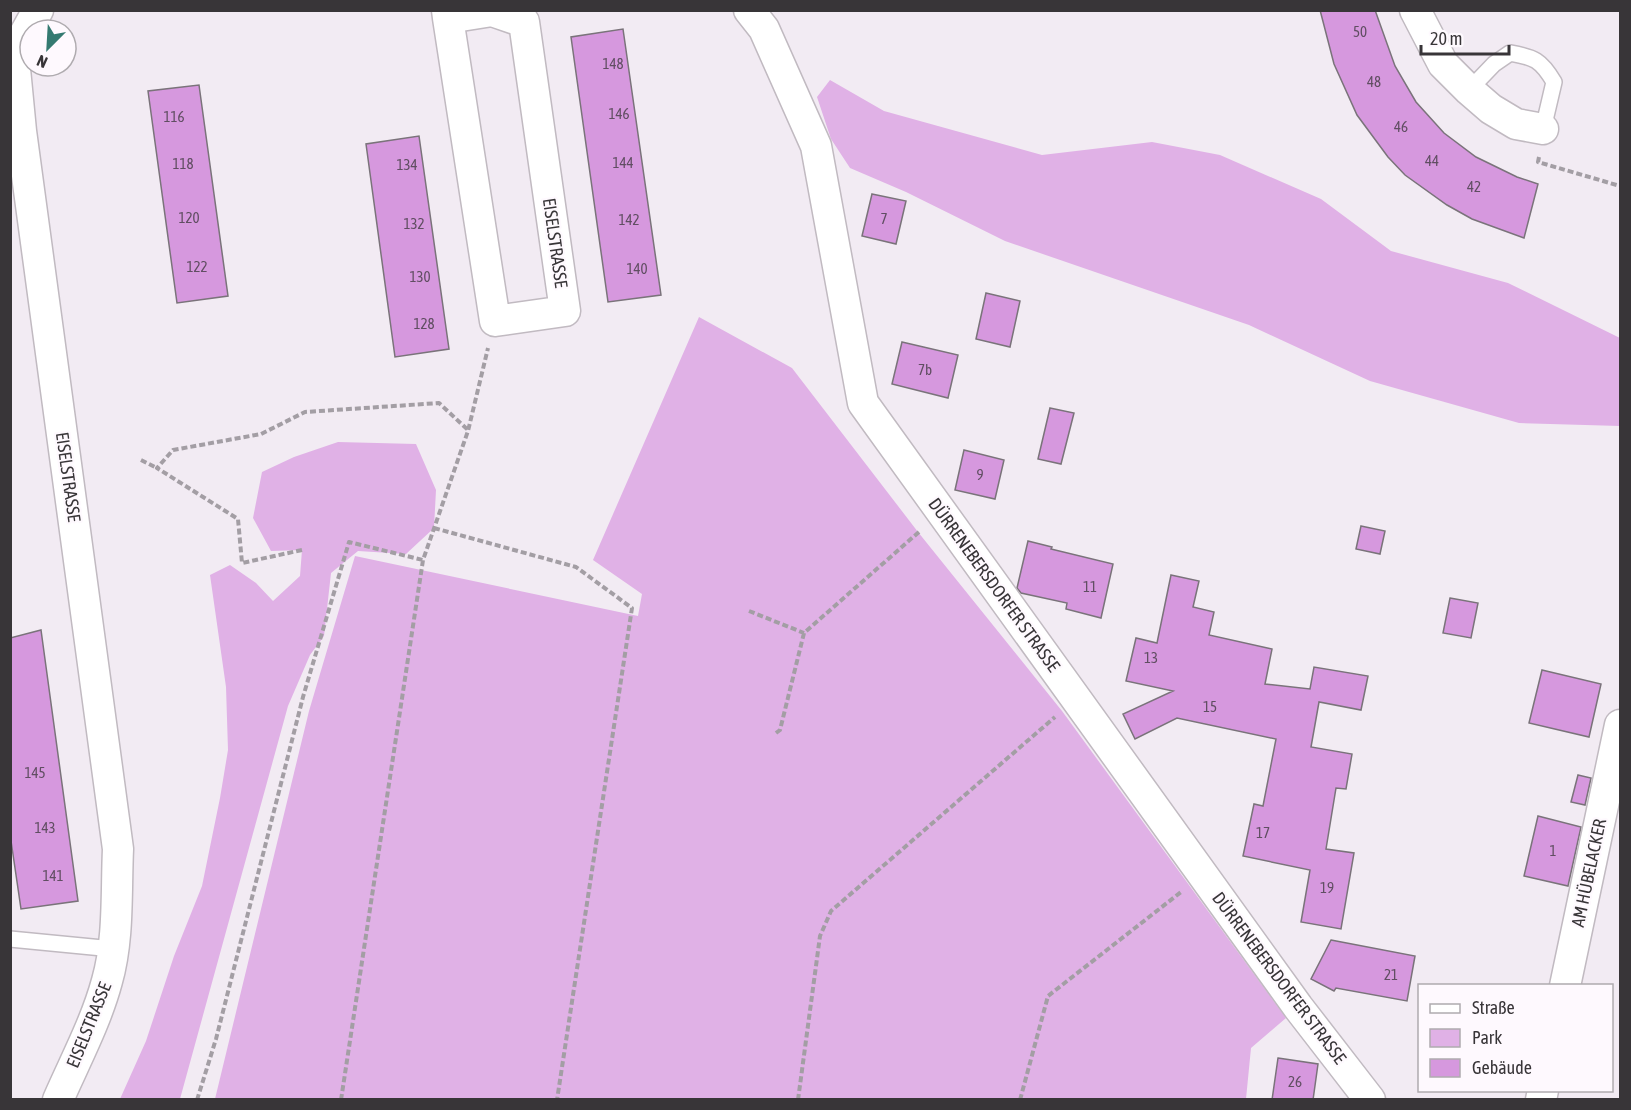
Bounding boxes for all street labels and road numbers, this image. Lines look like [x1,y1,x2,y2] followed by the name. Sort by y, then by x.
[539,197,572,290] street label: EISELSTRASSE
[52,431,85,524] street label: EISELSTRASSE
[924,494,1065,676] street label: DÜRRENEBERSDORFER STRASSE
[1567,817,1610,929] street label: AM HÜBELACKER
[1208,888,1351,1068] street label: DÜRRENEBERSDORFER STRASSE
[62,979,115,1071] street label: EISELSTRASSE

